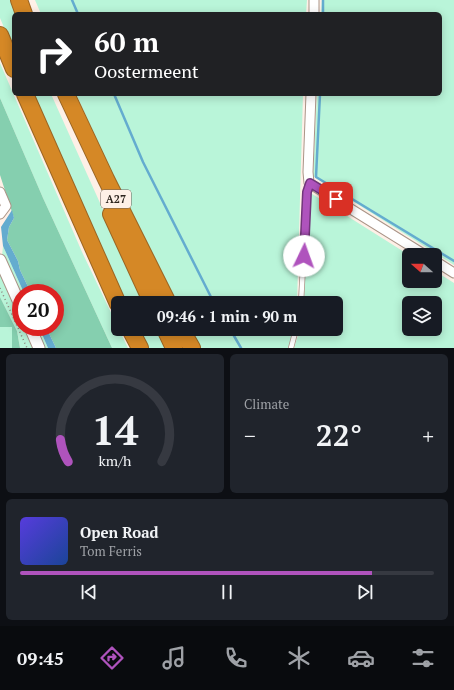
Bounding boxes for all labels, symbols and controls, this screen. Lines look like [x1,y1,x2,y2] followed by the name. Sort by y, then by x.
[94,23,159,60] text: 60 m
[28,28,80,80] icon: right
[94,59,199,83] text: Oostermeent
[319,182,353,216] pin
[325,188,347,210] icon: arrive
[101,190,131,208] road number: A27
[283,235,325,277] position arrow
[402,248,442,288] north arrow
[402,248,442,336] map controls
[12,284,64,336] speed limit sign: 20
[402,296,442,336] button: layers
[157,306,297,326] text: 09:46 · 1 min · 90 m
[244,395,289,413] text: Climate
[91,401,139,456] text: 14
[316,415,362,455] text: 22°
[244,421,256,450] text: −
[422,421,434,450] text: +
[99,450,132,469] text: km/h
[80,522,159,542] text: Open Road
[80,542,142,560] text: Tom Ferris
[78,581,100,603] icon: previous
[216,581,238,603] icon: pause
[354,581,376,603] icon: next
[98,644,126,672] icon: directions
[160,644,188,672] icon: music
[222,644,250,672] icon: phone
[285,644,313,672] icon: climate
[347,644,375,672] icon: car
[409,644,437,672] icon: filters
[17,646,64,670] text: 09:45

